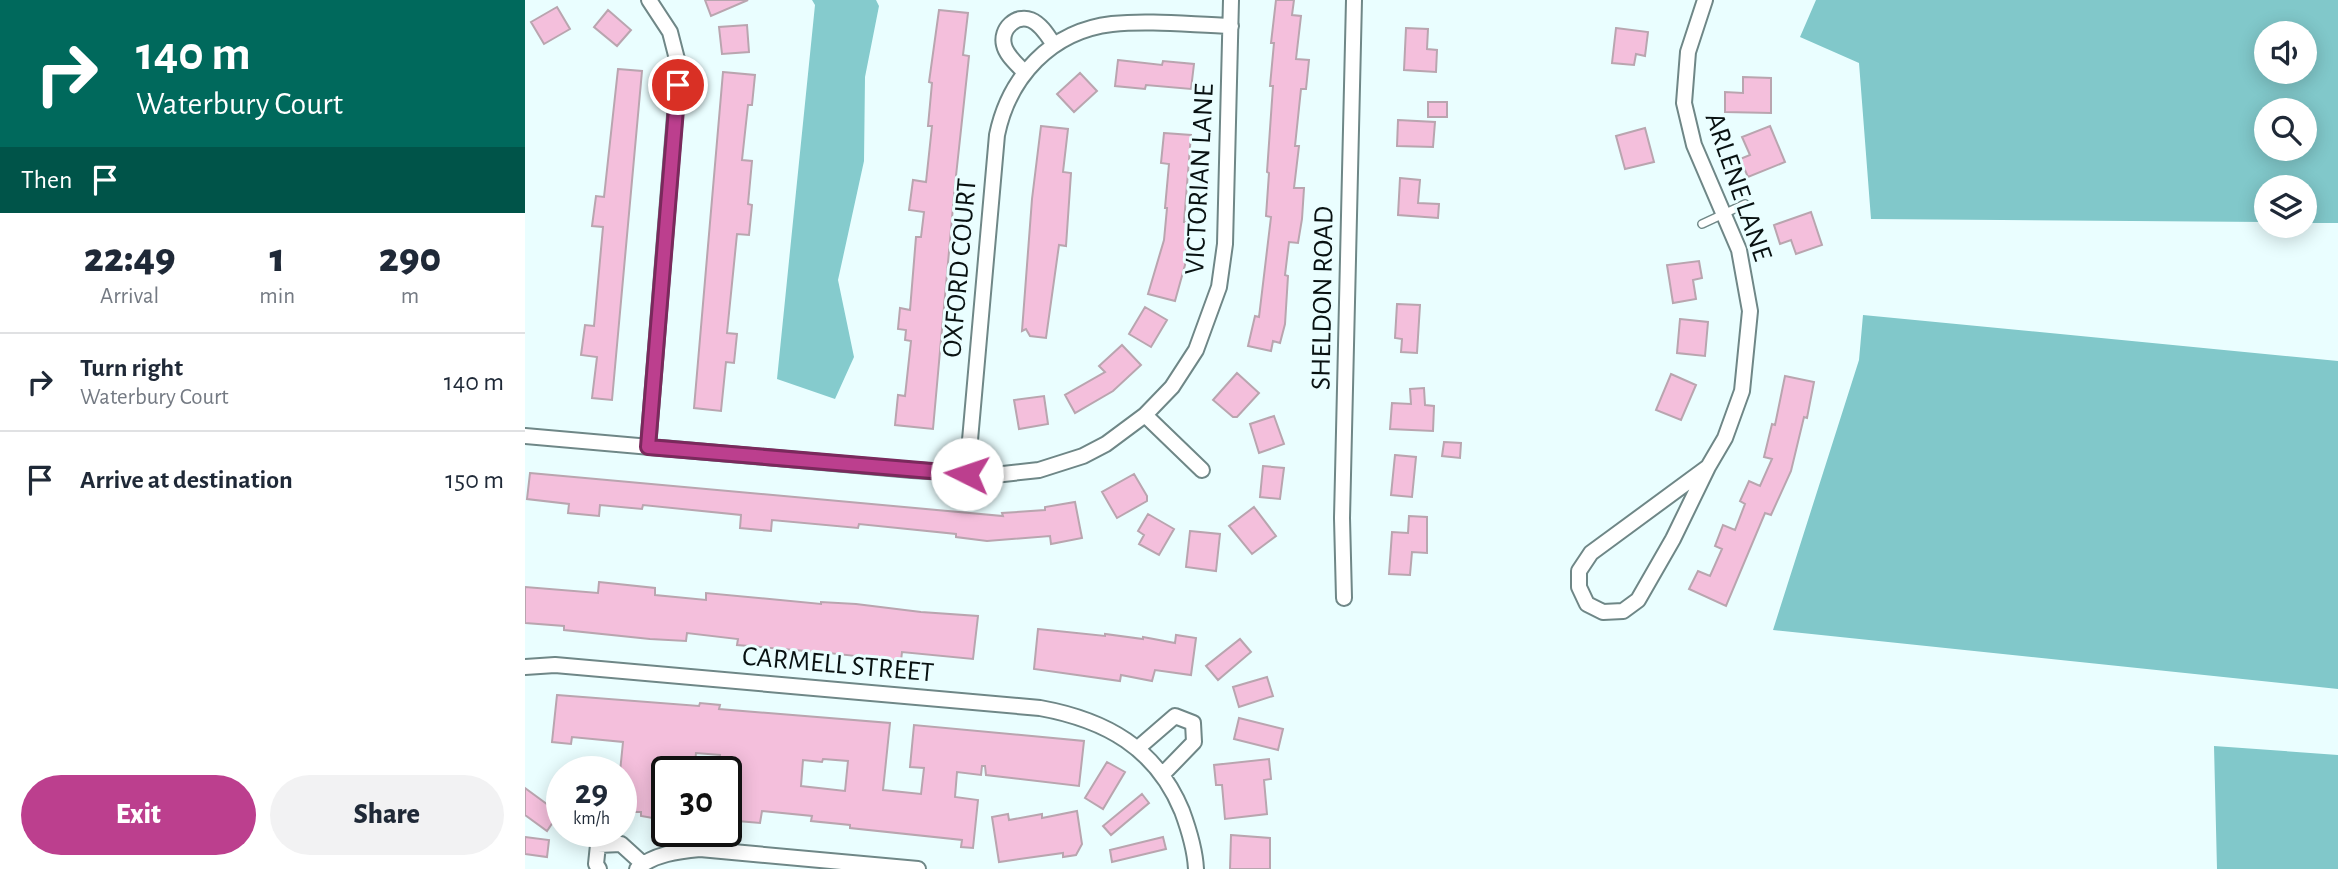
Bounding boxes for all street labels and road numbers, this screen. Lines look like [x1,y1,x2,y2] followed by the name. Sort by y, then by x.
[1181,83,1219,275] street label: VICTORIAN LANE
[1700,109,1776,265] street label: ARLENE LANE
[938,177,982,359] street label: OXFORD COURT
[1307,206,1339,390] street label: SHELDON ROAD
[741,643,935,687] street label: CARMELL STREET

